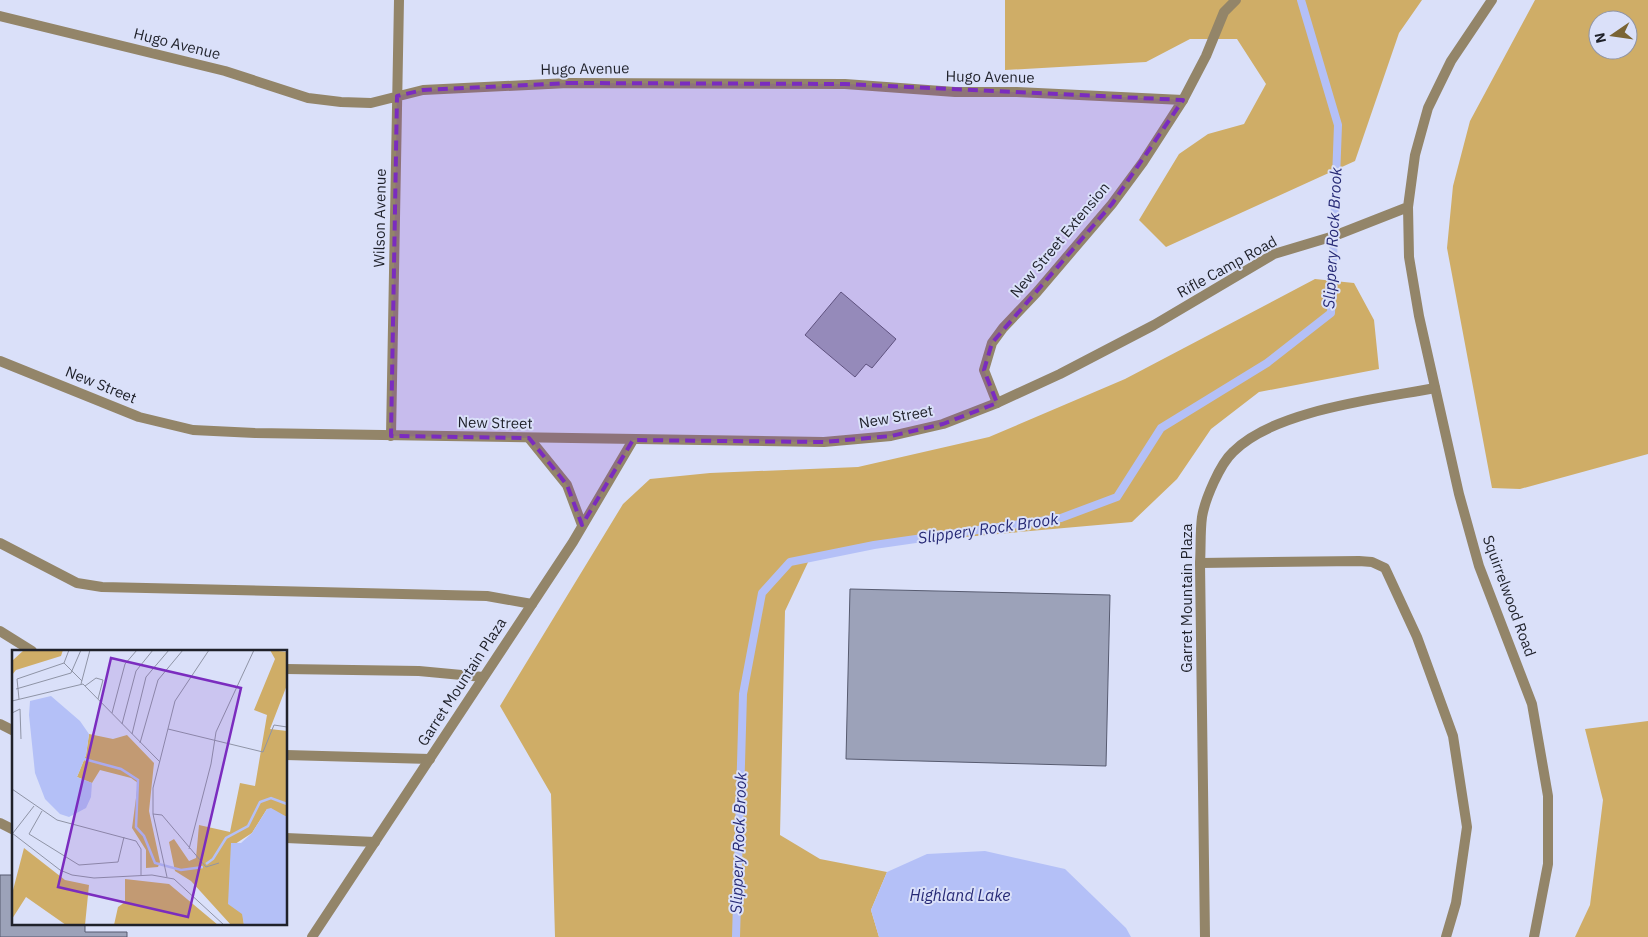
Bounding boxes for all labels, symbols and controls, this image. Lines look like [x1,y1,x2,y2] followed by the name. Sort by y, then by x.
[1588,10,1638,60] north arrow
[132,24,223,63] street label: Hugo Avenue
[1590,31,1610,45] text: N
[540,58,630,79] street label: Hugo Avenue
[945,66,1035,87] street label: Hugo Avenue
[1318,166,1346,309] water label: Slippery Rock Brook
[369,168,390,268] street label: Wilson Avenue
[1006,178,1113,301] street label: New Street Extension
[1174,231,1280,302] street label: Rifle Camp Road
[63,362,140,407] street label: New Street
[857,401,934,432] street label: New Street
[457,412,533,433] street label: New Street
[917,508,1060,548] water label: Slippery Rock Brook
[1177,523,1196,673] street label: Garret Mountain Plaza
[1479,533,1540,659] street label: Squirrelwood Road
[413,614,510,750] street label: Garret Mountain Plaza
[12,650,288,924] inset map
[726,771,750,914] water label: Slippery Rock Brook
[909,885,1011,905] water label: Highland Lake

